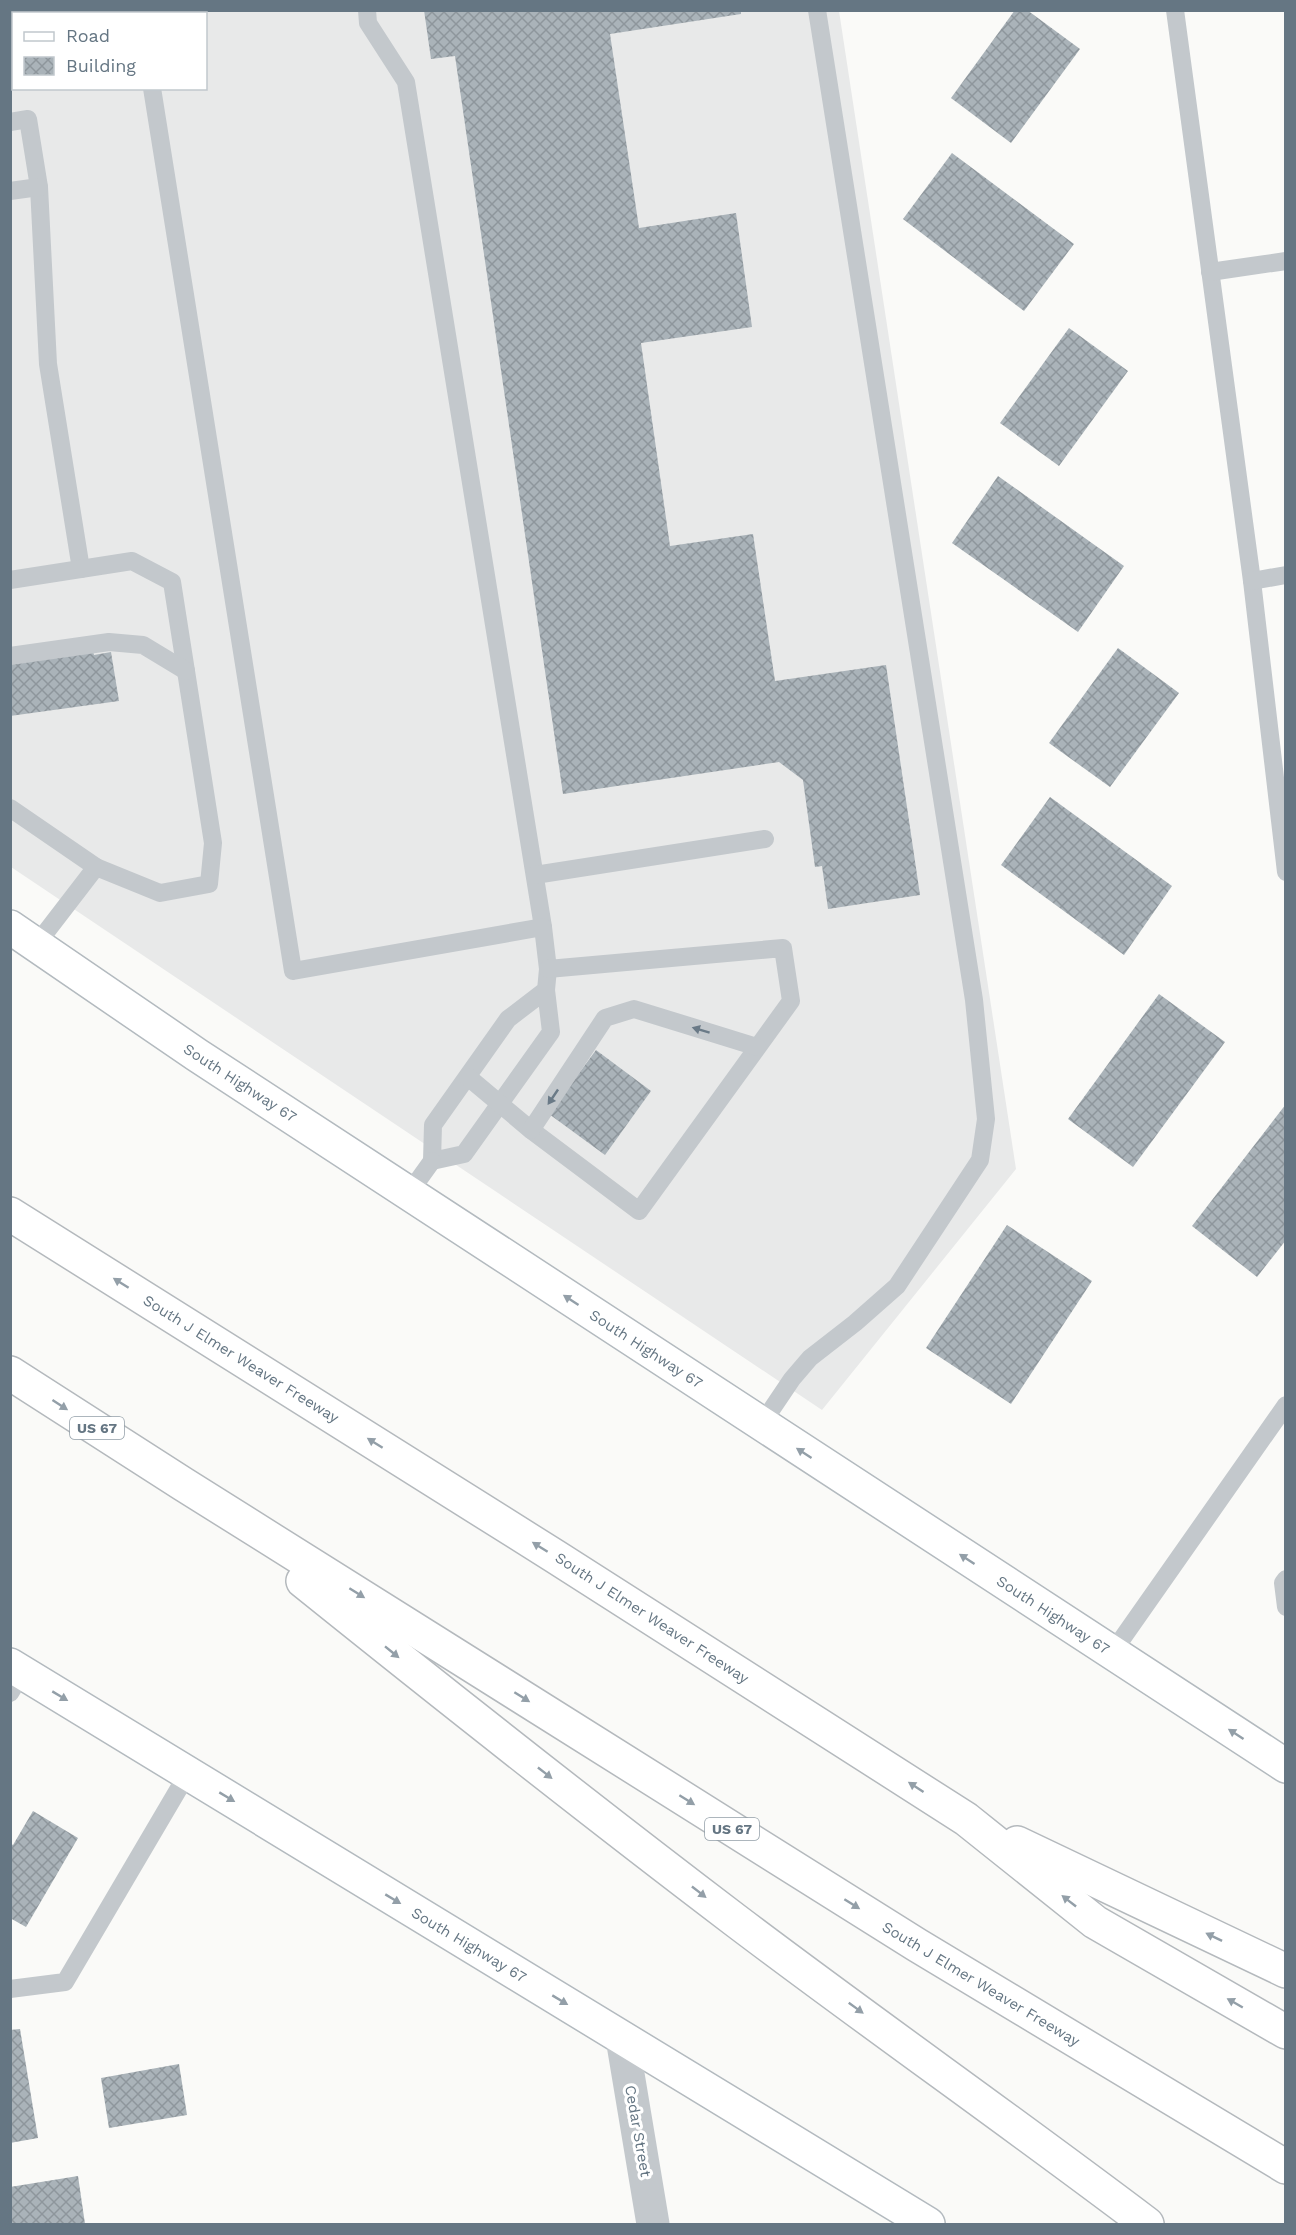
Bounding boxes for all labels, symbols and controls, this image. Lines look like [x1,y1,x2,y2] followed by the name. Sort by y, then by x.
[12,12,207,90] legend
[66,25,110,46] text: Road
[66,55,136,76] text: Building
[692,1025,710,1034] one-way arrow
[180,1040,300,1126] street label: South Highway 67
[548,1089,559,1105] one-way arrow
[113,1278,129,1289] one-way arrow
[140,1291,342,1427] street label: South J Elmer Weaver Freeway
[563,1294,579,1306] one-way arrow
[586,1306,706,1392] street label: South Highway 67
[51,1399,68,1410] one-way arrow
[70,1417,124,1439] road number: US 67
[367,1437,383,1449] one-way arrow
[796,1448,812,1459] one-way arrow
[532,1541,548,1552] one-way arrow
[552,1549,752,1688] street label: South J Elmer Weaver Freeway
[959,1554,975,1565] one-way arrow
[993,1572,1113,1658] street label: South Highway 67
[349,1588,365,1599] one-way arrow
[384,1646,400,1659] one-way arrow
[52,1690,68,1701] one-way arrow
[514,1691,530,1702] one-way arrow
[1229,1728,1245,1740] one-way arrow
[537,1767,553,1779] one-way arrow
[908,1782,925,1793] one-way arrow
[219,1792,235,1803] one-way arrow
[679,1795,695,1806] one-way arrow
[705,1818,759,1840] road number: US 67
[692,1886,707,1898] one-way arrow
[385,1893,402,1904] one-way arrow
[1061,1894,1077,1907] one-way arrow
[844,1898,860,1909] one-way arrow
[408,1904,530,1986] street label: South Highway 67
[879,1918,1083,2050] street label: South J Elmer Weaver Freeway
[1205,1932,1222,1941] one-way arrow
[552,1995,568,2006] one-way arrow
[1226,1998,1243,2008] one-way arrow
[848,2002,863,2014] one-way arrow
[621,2084,655,2179] street label: Cedar Street

